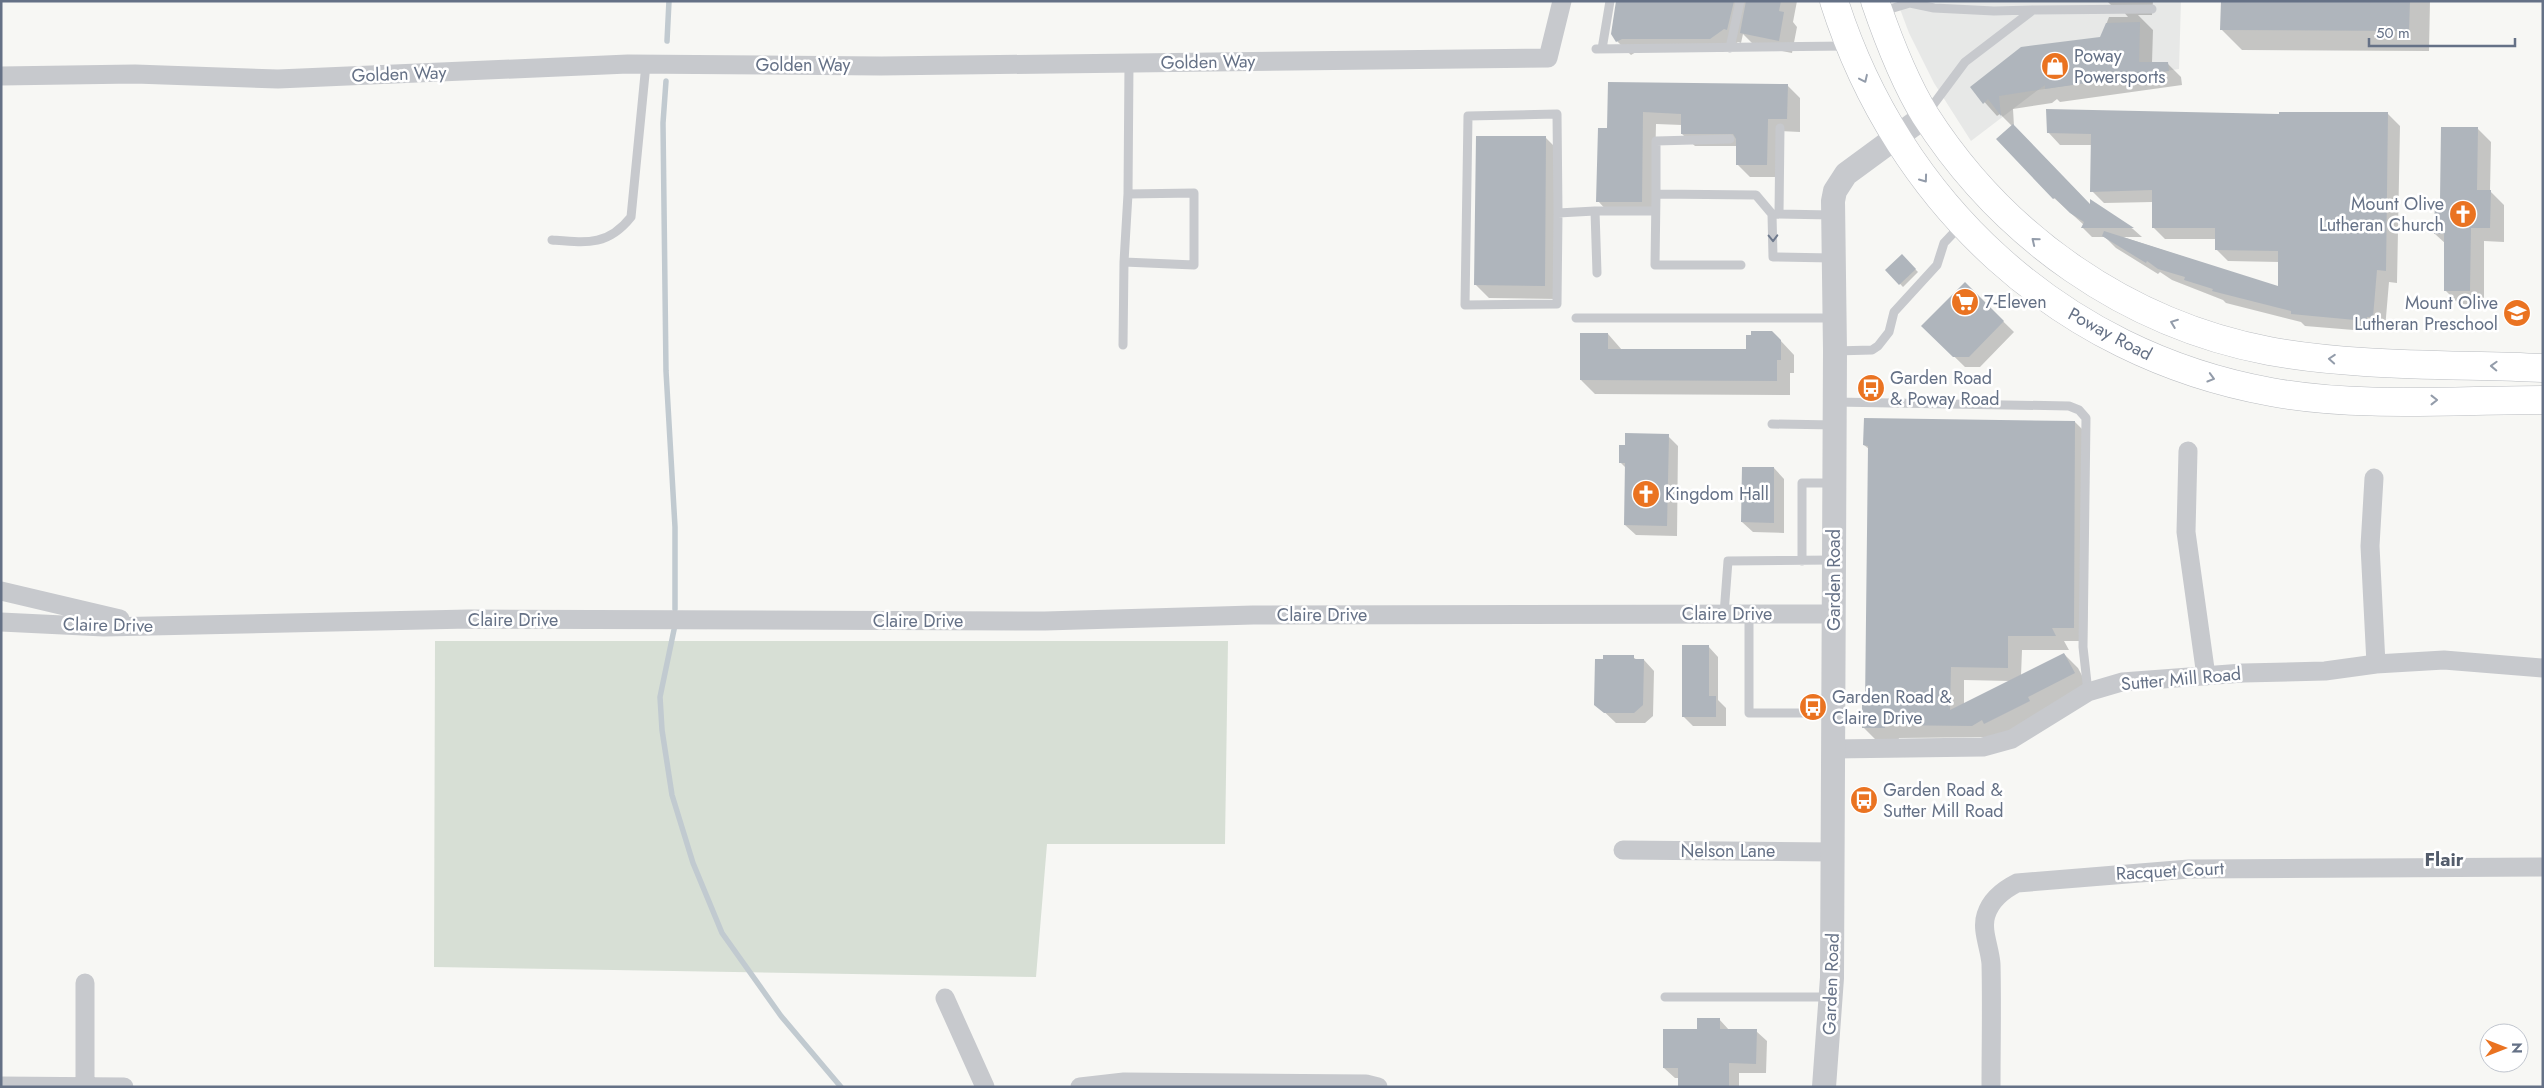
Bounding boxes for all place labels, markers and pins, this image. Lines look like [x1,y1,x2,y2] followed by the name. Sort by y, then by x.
[2074,43,2165,90] place label: Poway Powersports
[2040,51,2070,81] shop icon: Poway Powersports
[2319,191,2444,238] place label: Mount Olive Lutheran Church
[2448,199,2478,229] church icon: Mount Olive Lutheran Church
[1950,287,1980,317] supermarket icon: 7-Eleven
[1984,289,2047,315] place label: 7-Eleven
[2354,290,2498,337] place label: Mount Olive Lutheran Preschool
[2502,298,2532,328] school or university icon: Mount Olive Lutheran Preschool
[1890,365,1999,412] place label: Garden Road & Poway Road
[1856,373,1886,403] bus stop icon: Garden Road & Poway Road
[1631,479,1661,509] church icon: Kingdom Hall
[1665,481,1769,507] place label: Kingdom Hall
[1832,684,1952,731] place label: Garden Road & Claire Drive
[1798,692,1828,722] bus stop icon: Garden Road & Claire Drive
[1883,777,2004,824] place label: Garden Road & Sutter Mill Road
[1849,785,1879,815] bus stop icon: Garden Road & Sutter Mill Road

